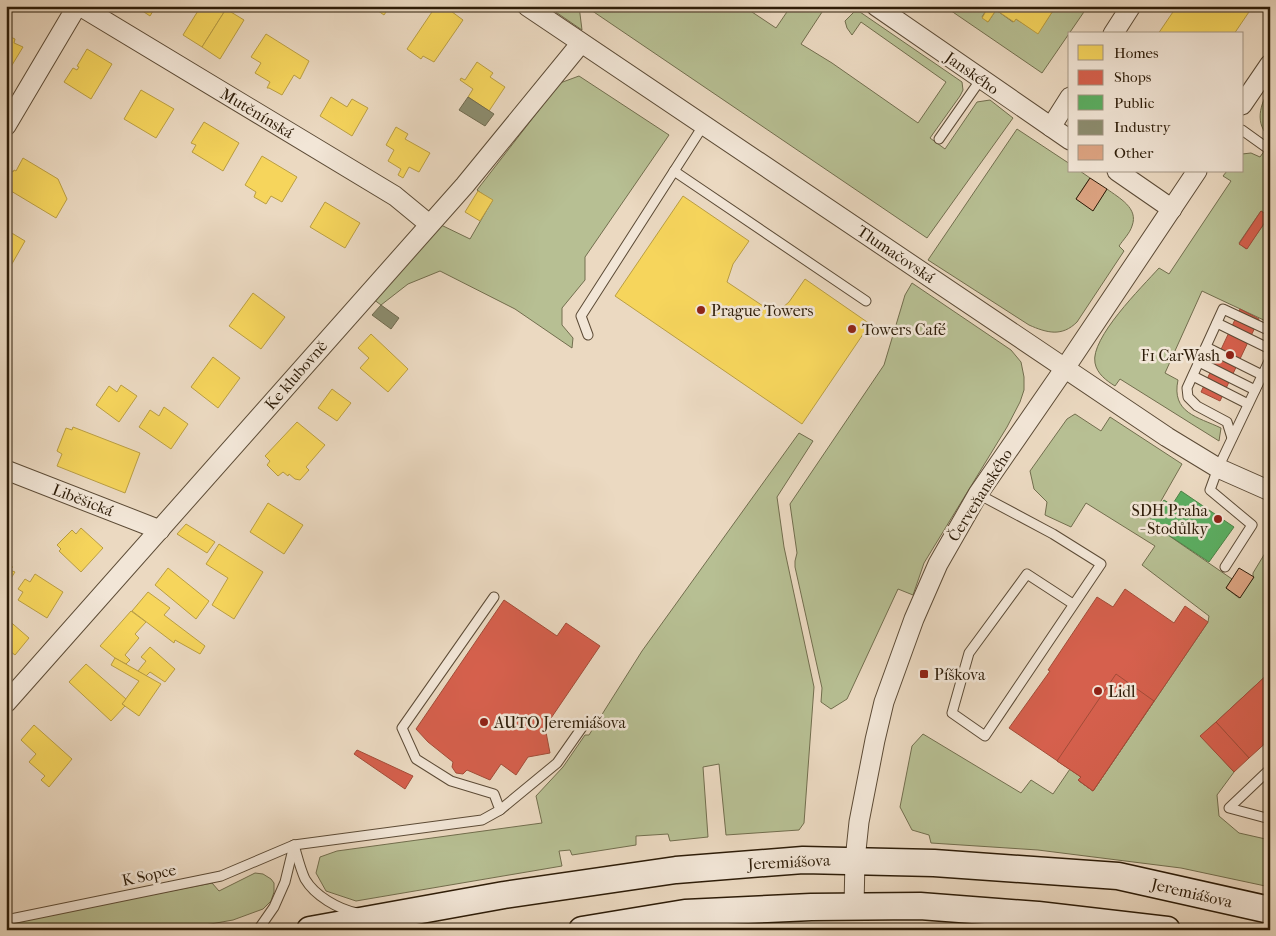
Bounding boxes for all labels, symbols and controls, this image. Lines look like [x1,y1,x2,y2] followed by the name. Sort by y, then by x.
[1068,32,1244,172] legend
[1114,44,1159,62] text: Homes
[940,47,1002,98] street label: Janského
[1114,68,1152,86] text: Shops
[217,84,298,143] street label: Mutěnínská
[1114,94,1155,112] text: Public
[1114,118,1171,136] text: Industry
[1114,144,1154,162] text: Other
[854,221,939,287] street label: Tlumačovská
[711,301,813,320] place label: Prague Towers
[695,304,707,316] marker: Prague Towers
[862,320,946,339] place label: Towers Café
[846,323,858,335] marker: Towers Café
[261,336,331,414] street label: Ke klubovně
[1141,346,1220,365] place label: F1 CarWash
[1224,349,1236,361] marker: F1 CarWash
[943,445,1016,545] street label: Červeňanského
[50,480,117,520] street label: Liběšická
[1131,501,1209,538] place label: SDH Praha - Stodůlky
[1212,513,1224,525] marker: SDH Praha - Stodůlky
[934,665,986,684] place label: Píškova
[918,668,930,680] marker: Píškova
[1108,682,1136,701] place label: Lidl
[1092,685,1104,697] marker: Lidl
[493,713,626,732] place label: AUTO Jeremiášova
[478,716,490,728] marker: AUTO Jeremiášova
[745,850,831,874] street label: Jeremiášova
[120,860,178,890] street label: K Sopce
[1148,874,1235,912] street label: Jeremiášova

